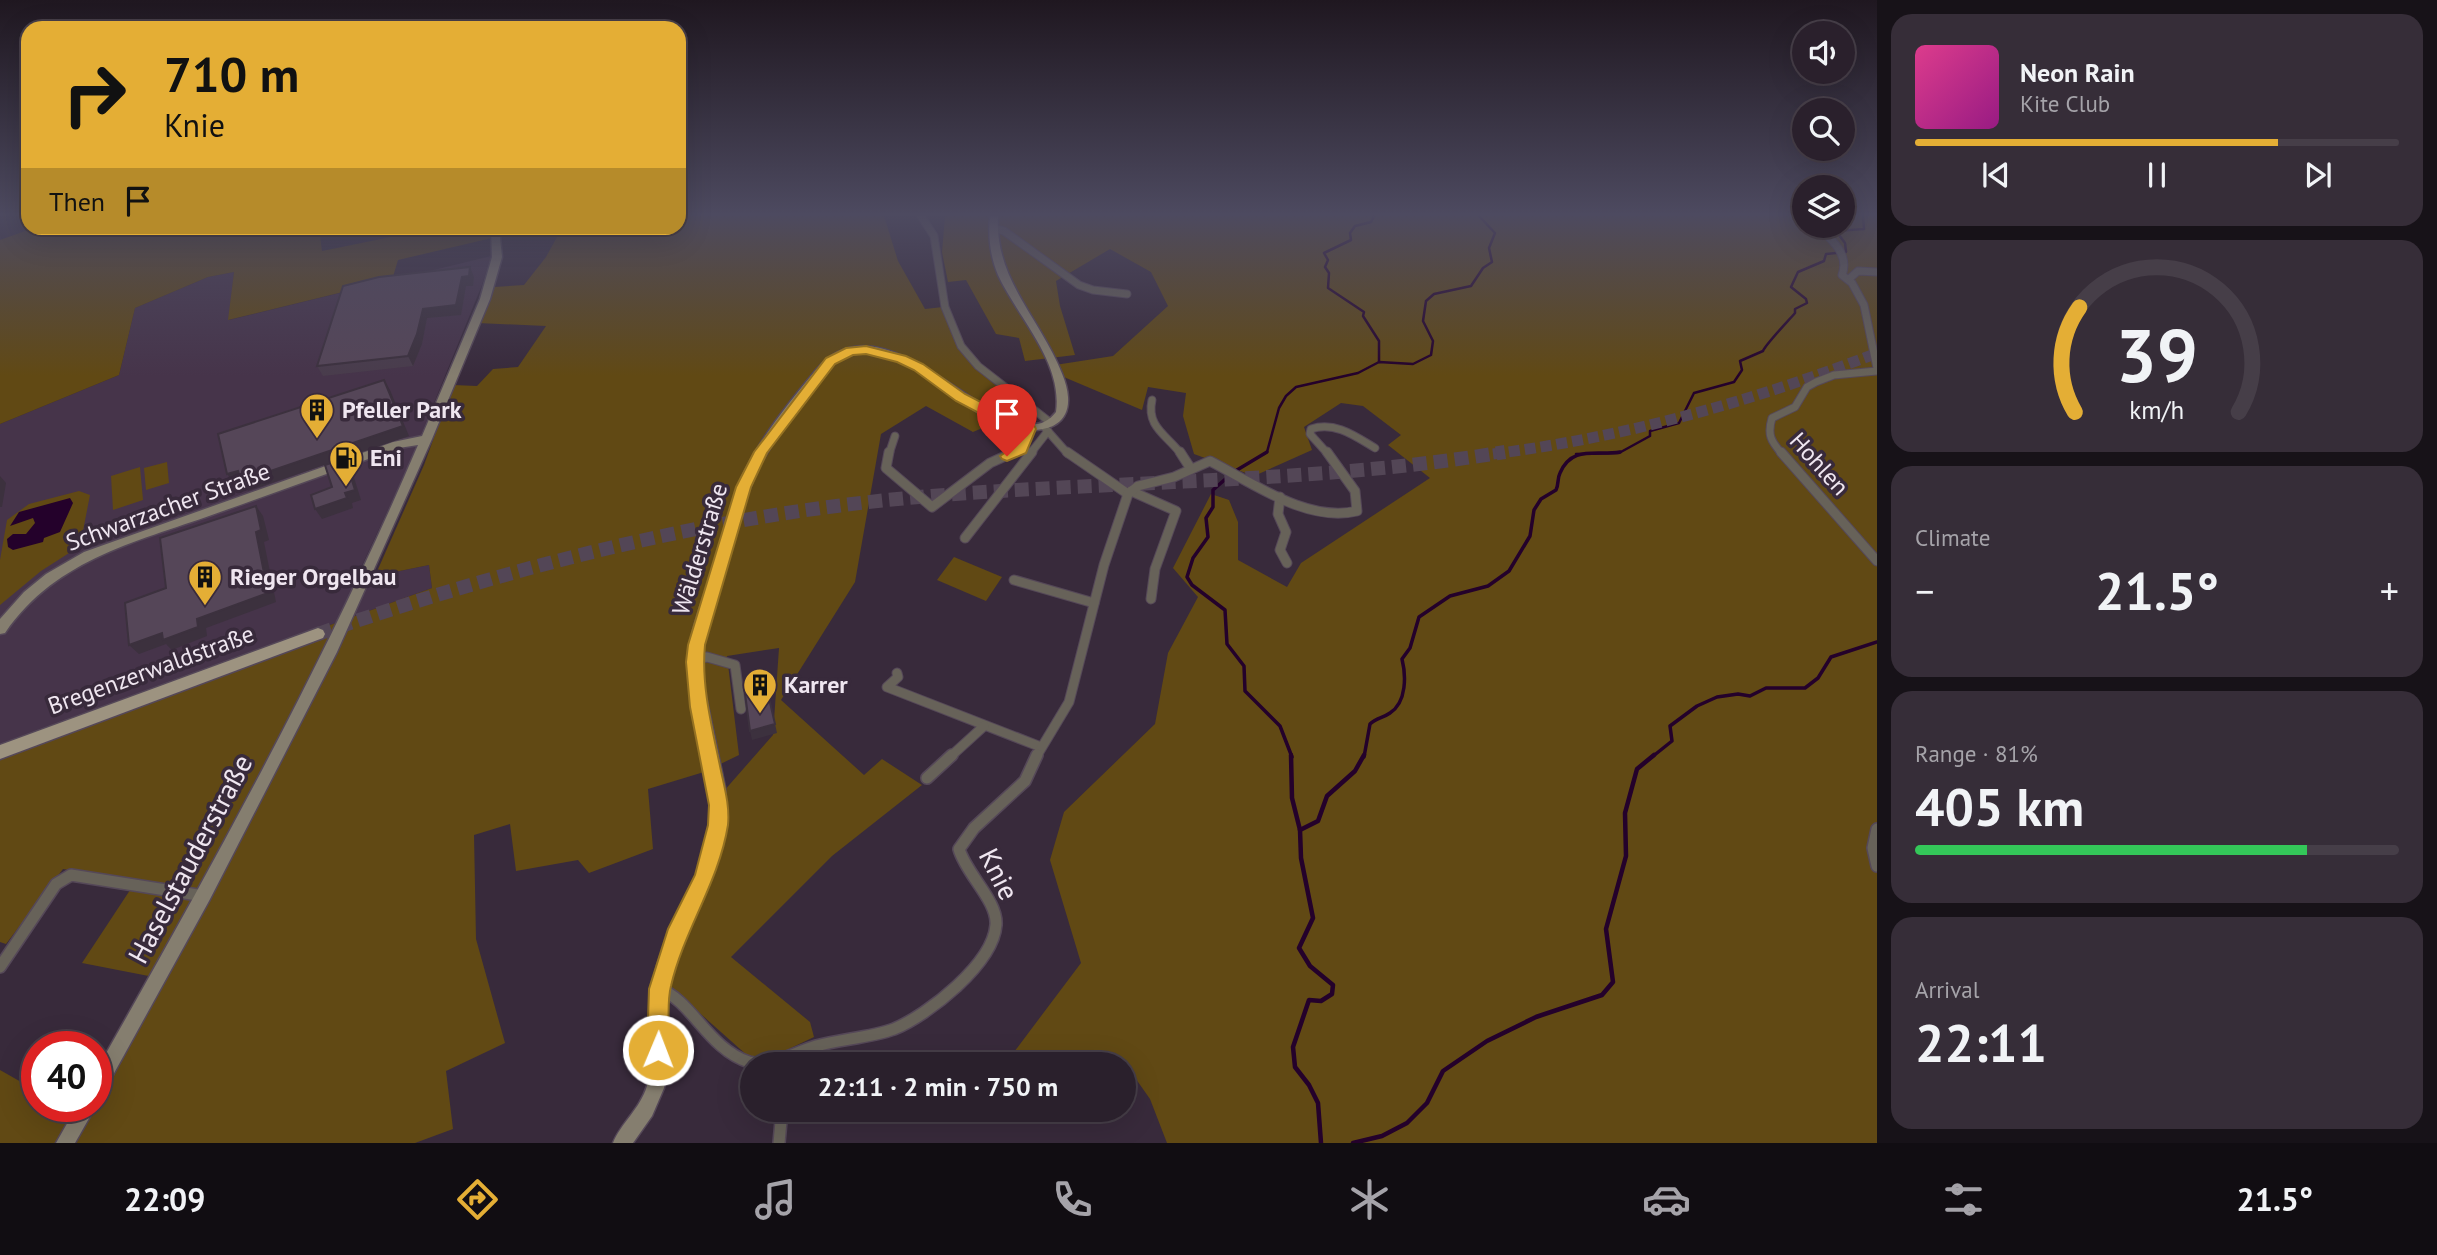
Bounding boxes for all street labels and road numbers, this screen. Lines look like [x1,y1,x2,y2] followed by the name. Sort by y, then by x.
[1783,426,1856,502] street label: Hohlen
[61,455,274,558] street label: Schwarzacher Straße
[665,479,734,618] street label: Wälderstraße
[43,618,258,721] street label: Bregenzerwaldstraße
[119,748,260,970] street label: Haselstauderstraße
[971,842,1028,906] street label: Knie

